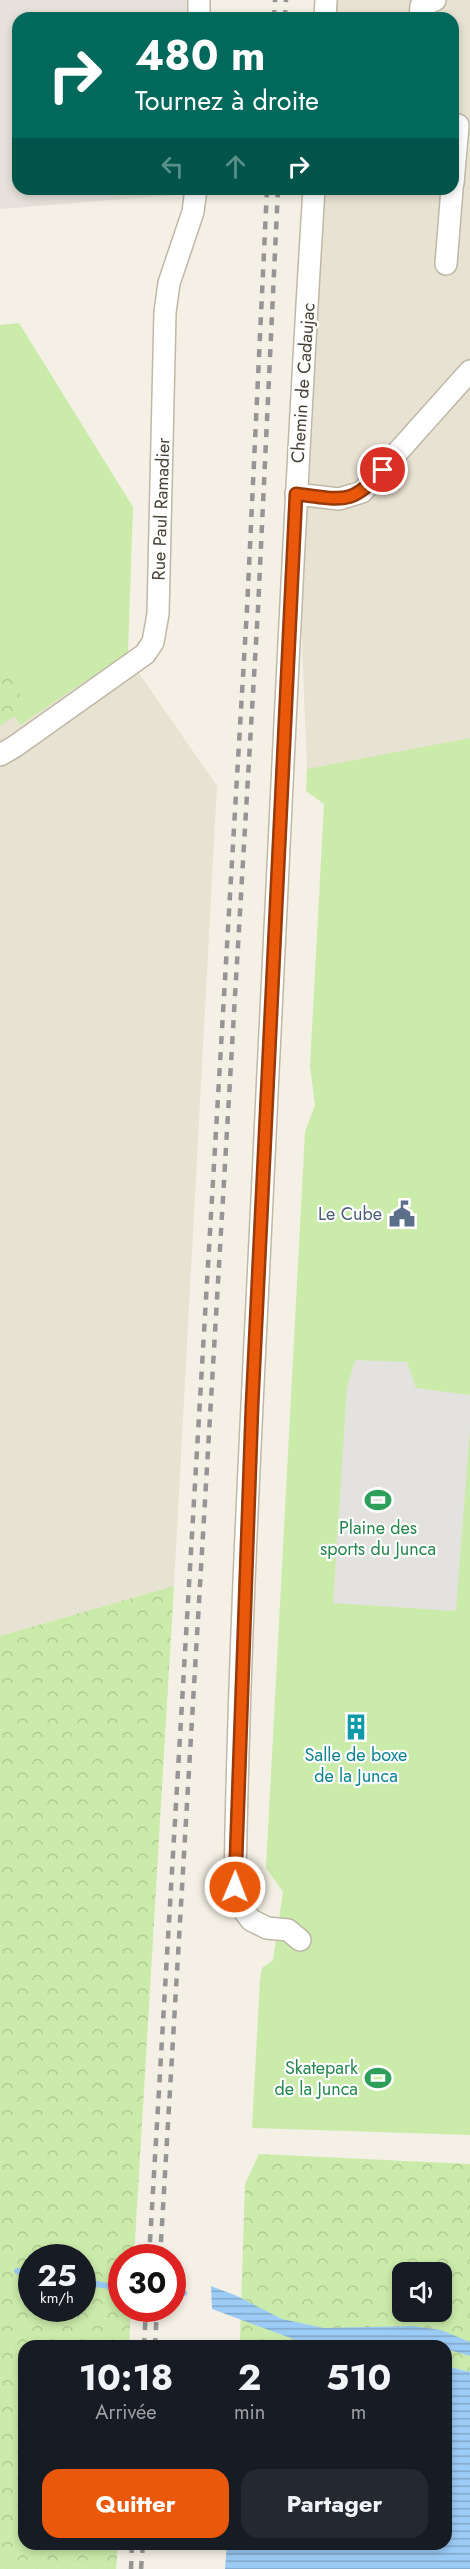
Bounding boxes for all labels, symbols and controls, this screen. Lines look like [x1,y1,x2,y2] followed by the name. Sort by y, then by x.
[135,25,266,86] text: 480 m
[36,36,114,114] icon: right
[135,81,319,120] text: Tournez à droite
[156,150,189,183] icon: left
[219,150,252,183] icon: ahead
[282,150,315,183] icon: right
[284,302,322,464] street label: Chemin de Cadaujac
[146,436,177,581] street label: Rue Paul Ramadier
[357,444,408,495] pin
[366,453,399,486] icon: arrive
[387,1199,417,1229] public building icon: Le Cube
[318,1201,382,1227] place label: Le Cube
[363,1485,393,1515] sports icon: Plaine des sports du Junca
[320,1515,436,1562] place label: Plaine des sports du Junca
[341,1712,371,1742] building icon: Salle de boxe de la Junca
[305,1742,407,1789] place label: Salle de boxe de la Junca
[203,1855,267,1919] position arrow
[274,2055,358,2102] place label: Skatepark de la Junca
[363,2063,393,2093] sports icon: Skatepark de la Junca
[108,2244,186,2322] speed limit sign: 30
[37,2254,77,2297] text: 25
[392,2262,452,2322] map controls
[392,2262,452,2322] button: sound
[40,2287,74,2309] text: km/h
[79,2351,173,2403] text: 10:18
[238,2351,261,2403] text: 2
[326,2351,391,2403] text: 510
[95,2398,157,2427] text: Arrivée
[234,2398,265,2427] text: min
[351,2398,366,2427] text: m
[42,2469,229,2538] button: Quitter
[241,2469,428,2538] button: Partager

